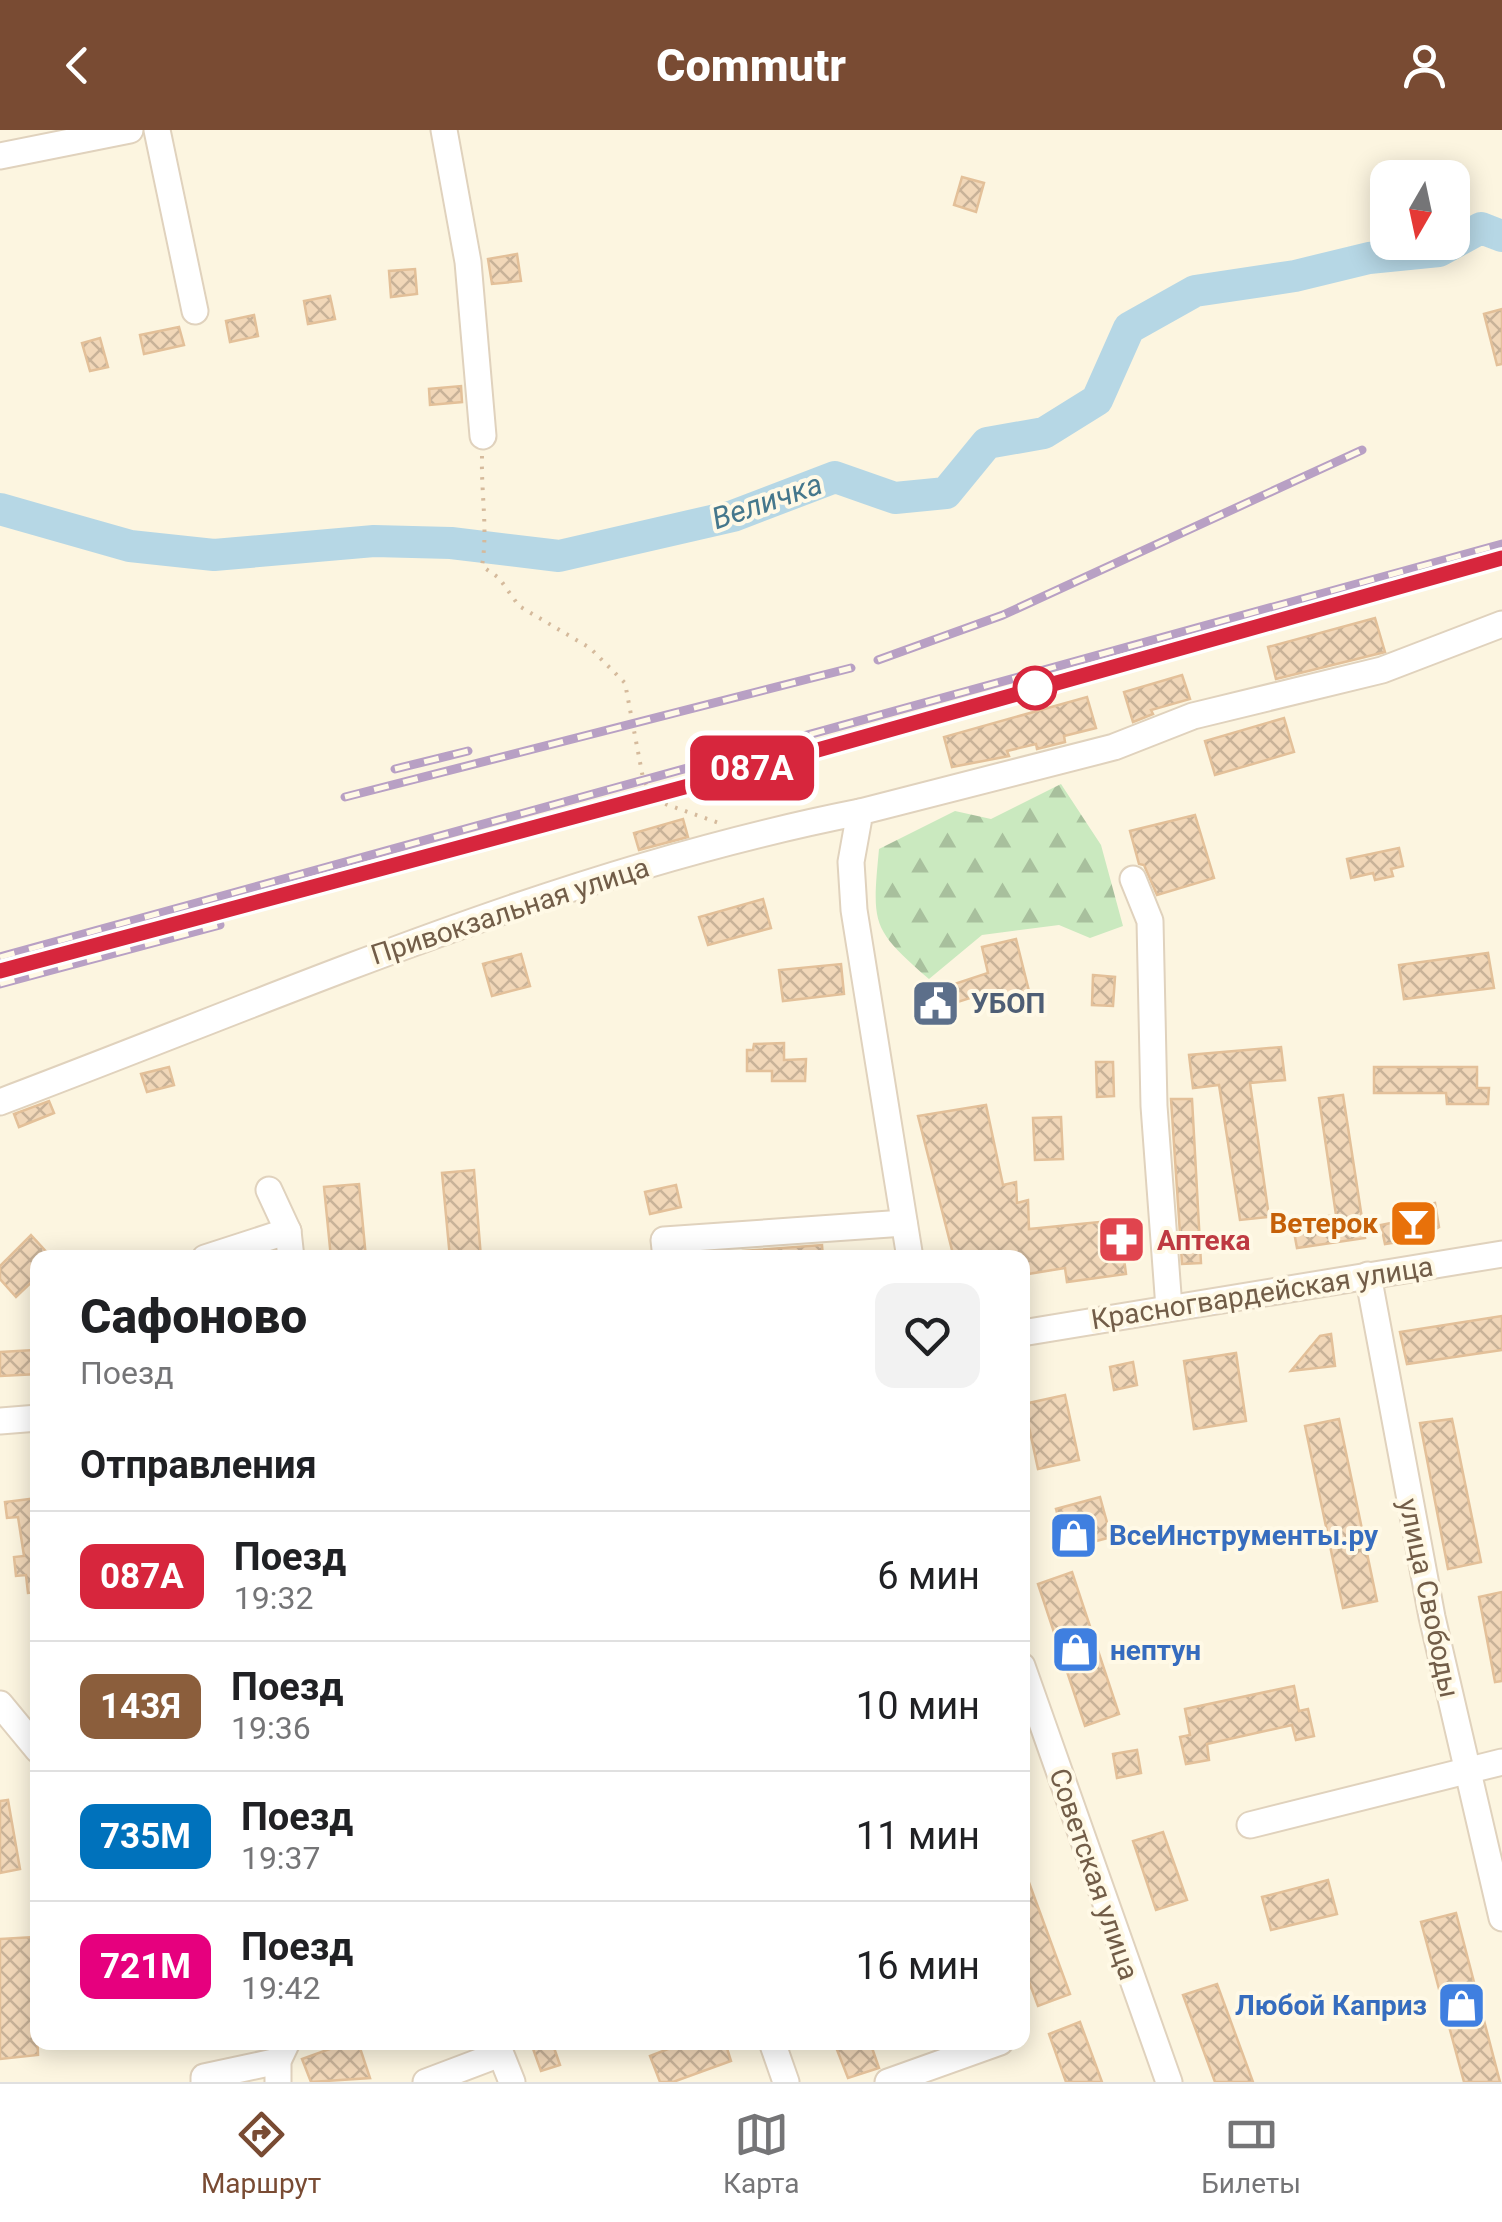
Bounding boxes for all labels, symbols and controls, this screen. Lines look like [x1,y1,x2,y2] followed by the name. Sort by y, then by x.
[50,38,105,93] icon: back
[1397,38,1452,93] icon: person
[656,39,846,92] text: Commutr
[1370,160,1470,260] north arrow
[1370,160,1470,260] map controls
[707,466,827,536] water label: Величка
[1014,667,1056,709] unlabelled marker
[682,736,822,800] line badge: 087А
[710,748,794,789] text: 087А
[367,850,653,972] street label: Привокзальная улица
[910,977,962,1029] public building icon: УБОП
[971,987,1045,1020] place label: УБОП
[1387,1197,1439,1249] bar icon: Ветерок
[1269,1207,1378,1240] place label: Ветерок
[1096,1214,1148,1266] pharmacy icon: Аптека
[1157,1224,1250,1257] place label: Аптека
[1089,1250,1435,1336] street label: Красногвардейская улица
[875,1283,980,1388] button: heart
[80,1288,307,1345] text: Сафоново
[80,1354,174,1392] text: Поезд
[80,1443,317,1487] text: Отправления
[1392,1495,1466,1701] street label: улица Свободы
[1048,1509,1100,1561] shop icon: ВсеИнструменты.ру
[1109,1519,1379,1552] place label: ВсеИнструменты.ру
[234,1535,346,1579] text: Поезд
[877,1554,980,1598] text: 6 мин
[100,1556,184,1597] text: 087А
[234,1579,313,1617] text: 19:32
[1049,1624,1101,1676] shop icon: нептун
[1110,1634,1201,1667] place label: нептун
[231,1665,343,1709] text: Поезд
[856,1684,980,1728] text: 10 мин
[100,1686,181,1727] text: 143Я
[231,1709,311,1747] text: 19:36
[1042,1764,1146,1984] street label: Советская улица
[241,1795,353,1839] text: Поезд
[856,1814,980,1858] text: 11 мин
[100,1816,191,1857] text: 735М
[241,1839,321,1877] text: 19:37
[241,1925,353,1969] text: Поезд
[856,1944,980,1988] text: 16 мин
[100,1946,191,1987] text: 721М
[241,1969,321,2007] text: 19:42
[1436,1979,1488,2031] shop icon: Любой Каприз
[1235,1989,1427,2022] place label: Любой Каприз
[201,2107,321,2200] tab: Маршрут
[723,2107,799,2200] tab: Карта
[1201,2107,1301,2200] tab: Билеты

